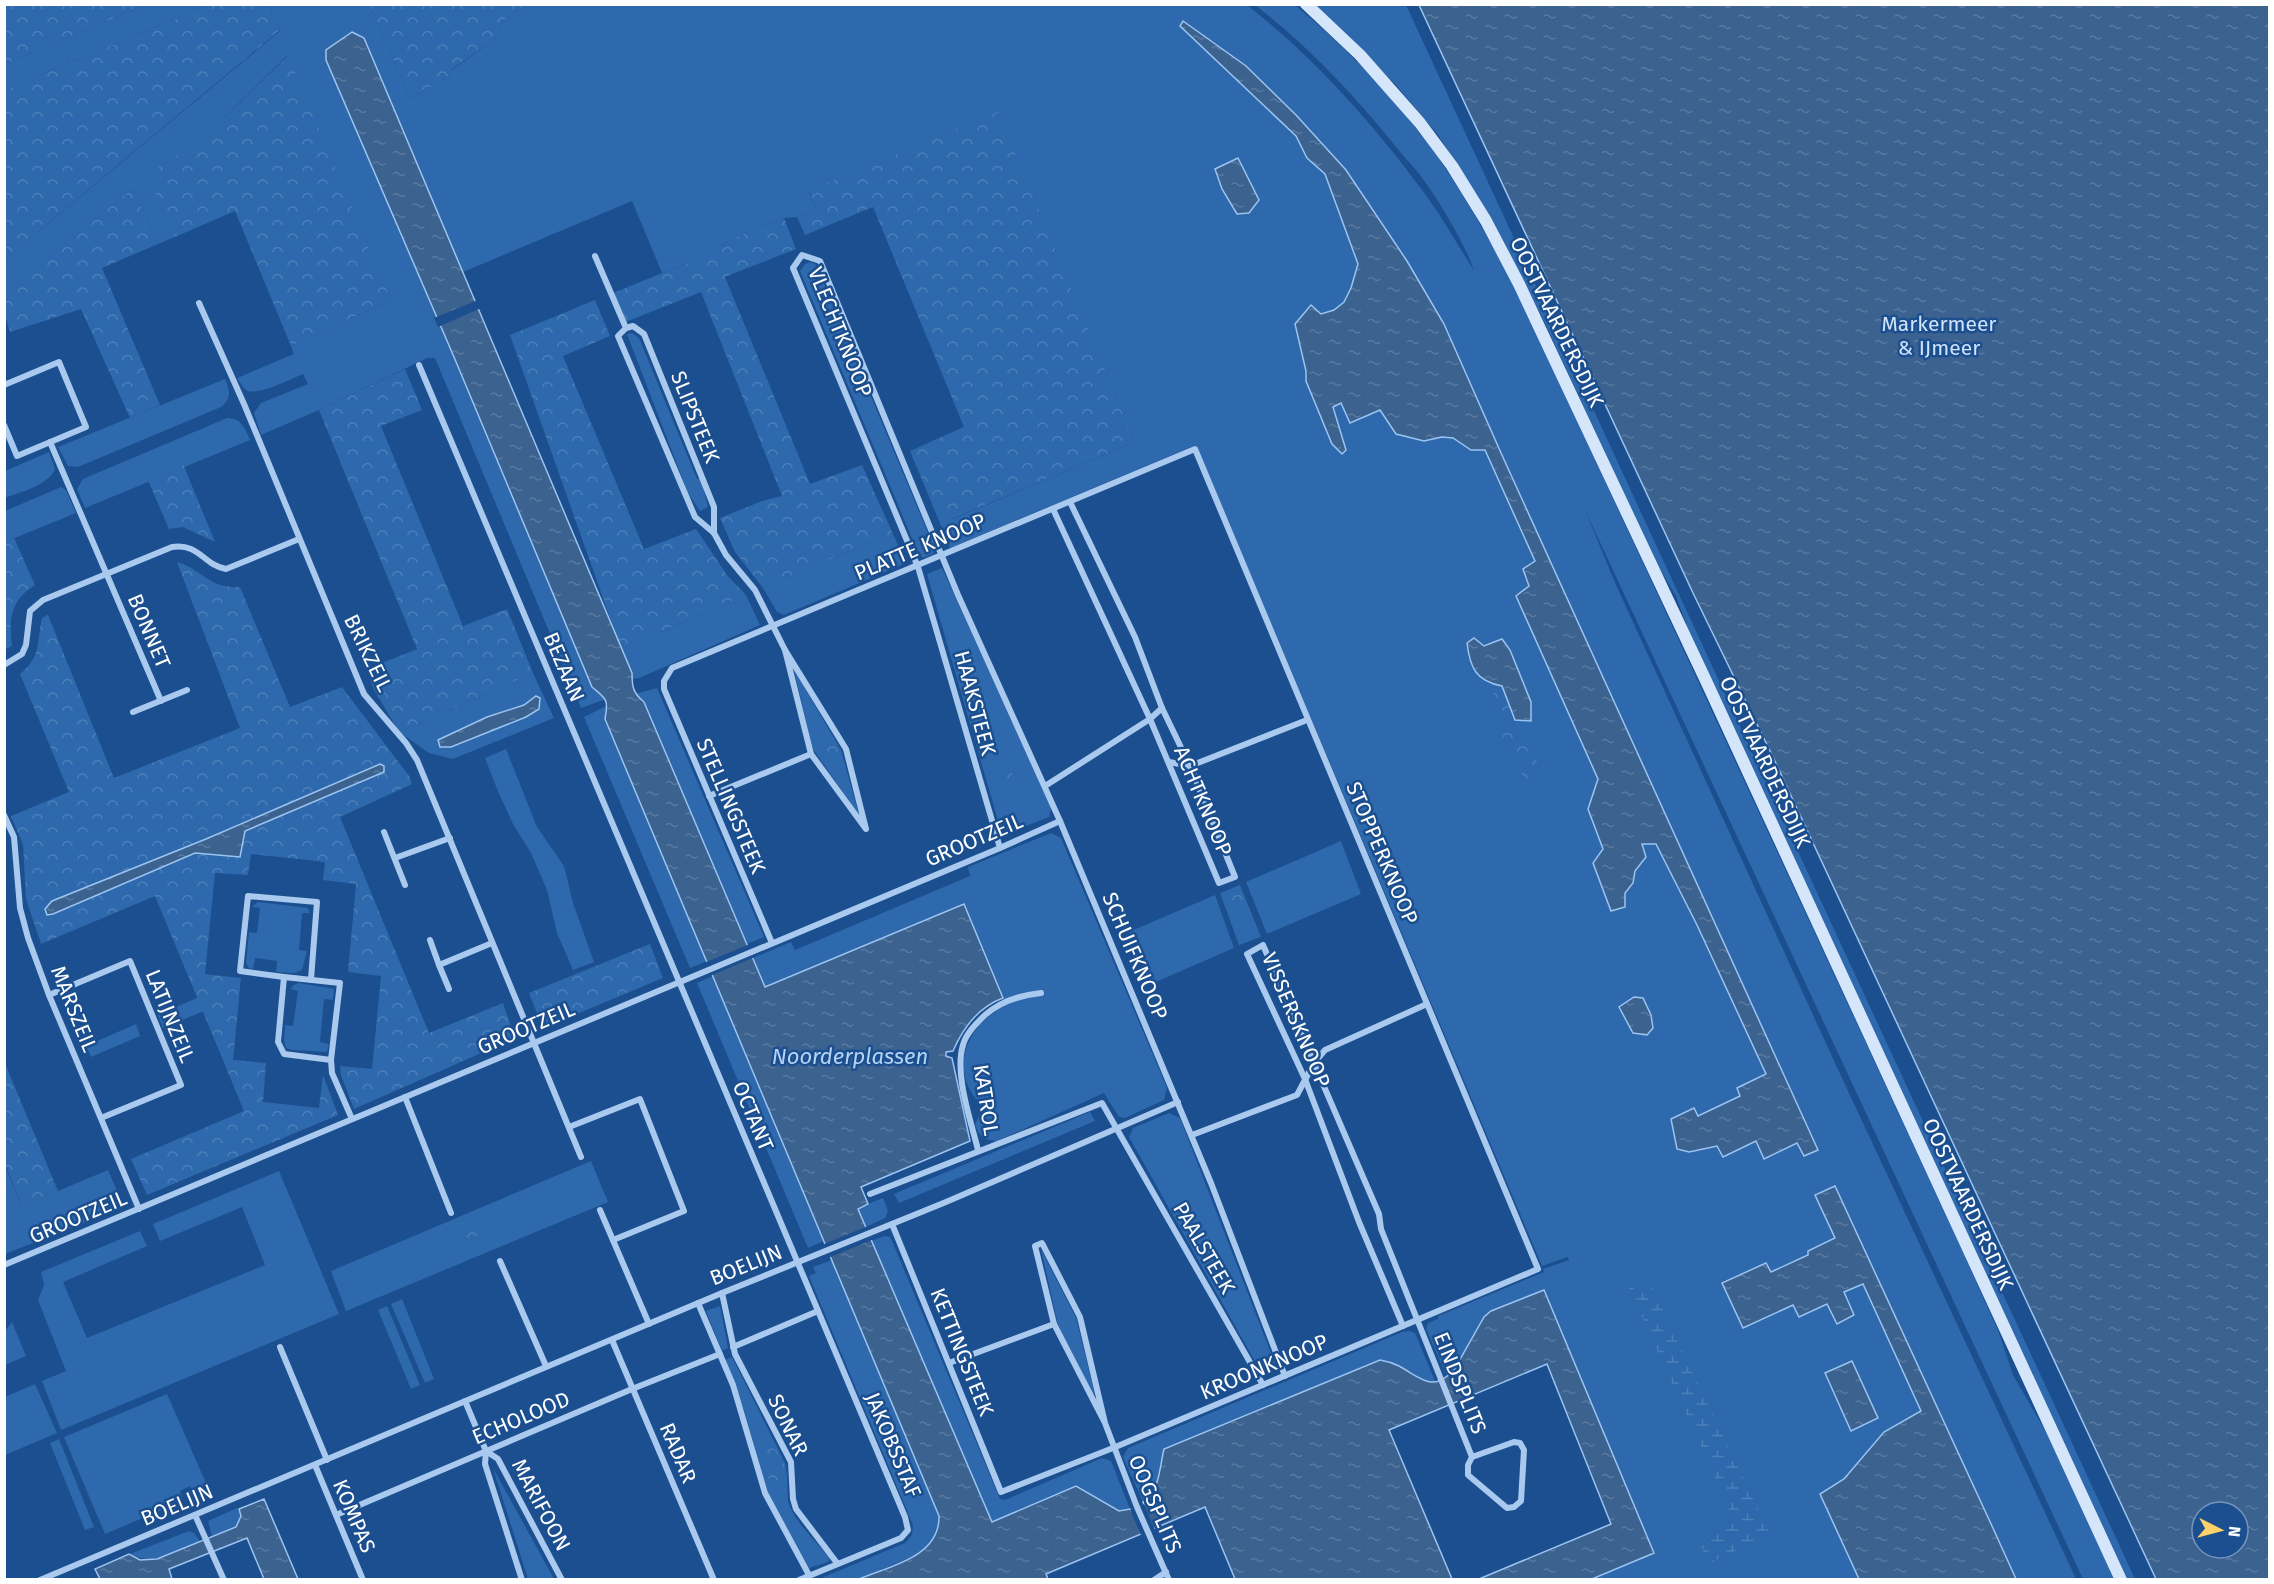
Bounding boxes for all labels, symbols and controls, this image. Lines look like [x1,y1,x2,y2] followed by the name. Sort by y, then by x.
[1504,233,1610,412] street label: OOSTVAARDERSDIJK
[802,263,878,401] street label: VLECHTKNOOP
[1882,311,1996,361] park label: Markermeer & IJmeer
[665,367,725,467] street label: SLIPSTEEK
[850,508,990,586] street label: PLATTE KNOOP
[122,590,176,672] street label: BONNET
[338,610,398,696] street label: BRIKZEIL
[538,628,590,706] street label: BEZAAN
[949,648,1002,759] street label: HAAKSTEEK
[1714,672,1816,852] street label: OOSTVAARDERSDIJK
[691,734,771,878] street label: STELLINGSTEEK
[1168,742,1238,860] street label: ACHTKNOOP
[1340,778,1424,928] street label: STOPPERKNOOP
[921,808,1027,872] street label: GROOTZEIL
[1096,888,1174,1024] street label: SCHUIFKNOOP
[1256,949,1336,1091] street label: VISSERSKNOOP
[45,962,103,1057] street label: MARSZEIL
[140,966,201,1067] street label: LATIJNZEIL
[473,996,579,1060] street label: GROOTZEIL
[772,1043,928,1070] water label: Noorderplassen
[968,1063,1005,1138] street label: KATROL
[727,1077,779,1155] street label: OCTANT
[1917,1114,2019,1294] street label: OOSTVAARDERSDIJK
[25,1185,131,1249] street label: GROOTZEIL
[1167,1197,1241,1299] street label: PAALSTEEK
[706,1239,786,1291] street label: BOELIJN
[925,1284,1000,1420] street label: KETTINGSTEEK
[1196,1328,1332,1406] street label: KROONKNOOP
[1428,1328,1492,1438] street label: EINDSPLITS
[468,1386,574,1450] street label: ECHOLOOD
[859,1388,927,1502] street label: JAKOBSSTAF
[762,1390,814,1460] street label: SONAR
[654,1419,702,1487] street label: RADAR
[1123,1451,1187,1557] street label: OOGSPLITS
[506,1454,576,1556] street label: MARIFOON
[327,1475,381,1557] street label: KOMPAS
[137,1478,217,1532] street label: BOELIJN
[2190,1500,2250,1560] north arrow
[2224,1525,2244,1538] text: N

